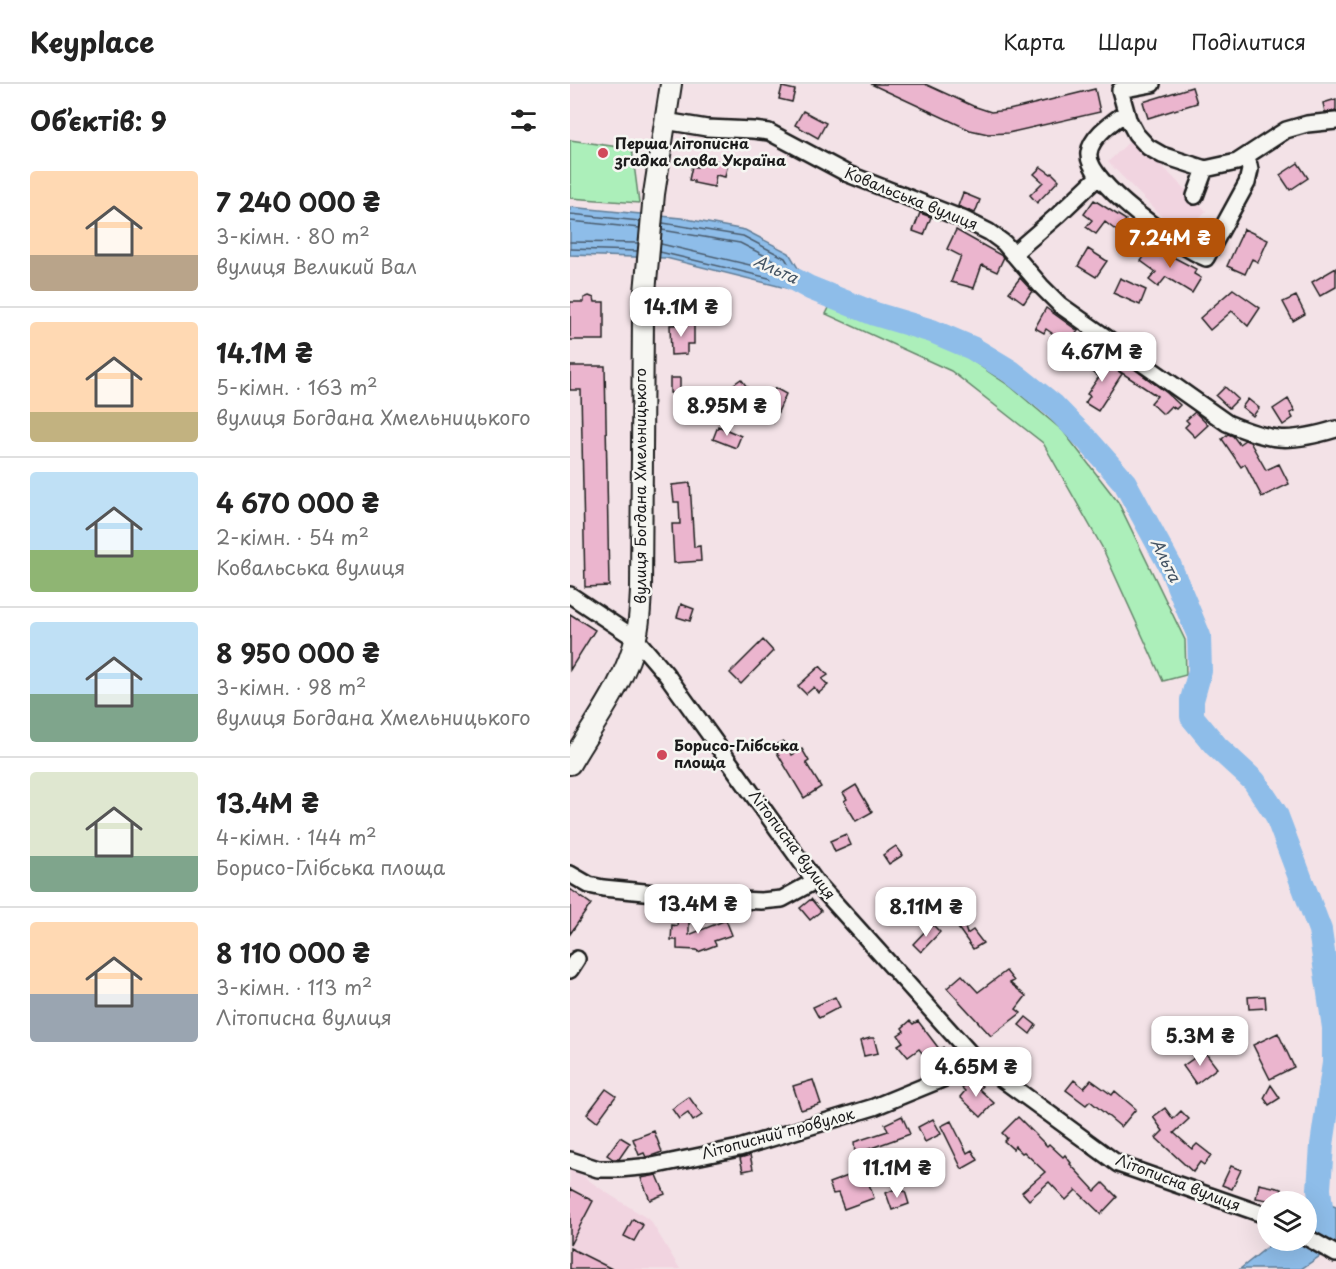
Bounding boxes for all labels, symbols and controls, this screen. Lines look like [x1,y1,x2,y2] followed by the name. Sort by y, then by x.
[30,20,155,63] text: Keyplace
[1003,25,1065,57] text: Карта
[1098,25,1158,57] text: Шари
[1191,25,1306,57] text: Поділитися
[30,101,167,140] text: Об’єктів: 9
[507,104,540,137] icon: filters
[614,131,786,171] place label: Перша літописна згадка слова Україна
[596,146,610,160] marker: Перша літописна згадка слова Україна
[841,160,982,235] street label: Ковальська вулиця
[216,182,380,221] text: 7 240 000 ₴
[78,195,150,267] icon: home
[1115,218,1225,269] pin: 7.24M ₴
[216,221,370,251] text: 3-кімн. · 80 m²
[1129,222,1211,252] text: 7.24M ₴
[751,248,803,289] water label: Альта
[216,251,417,281] text: вулиця Великий Вал
[626,287,736,338] pin: 14.1M ₴
[644,291,718,321] text: 14.1M ₴
[1047,332,1157,383] pin: 4.67M ₴
[216,333,313,372] text: 14.1M ₴
[1061,336,1143,366] text: 4.67M ₴
[78,346,150,418] icon: home
[628,368,651,604] street label: вулиця Богдана Хмельницького
[216,372,378,402] text: 5-кімн. · 163 m²
[672,386,782,437] pin: 8.95M ₴
[687,390,767,420] text: 8.95M ₴
[216,402,530,432] text: вулиця Богдана Хмельницького
[216,483,379,522] text: 4 670 000 ₴
[78,496,150,568] icon: home
[216,522,369,552] text: 2-кімн. · 54 m²
[1146,534,1188,587] water label: Альта
[216,552,405,582] text: Ковальська вулиця
[216,633,380,672] text: 8 950 000 ₴
[78,646,150,718] icon: home
[216,672,366,702] text: 3-кімн. · 98 m²
[216,702,530,732] text: вулиця Богдана Хмельницького
[674,733,799,773] place label: Борисо-Глібська площа
[655,748,669,762] marker: Борисо-Глібська площа
[216,783,319,822] text: 13.4M ₴
[744,785,842,904] street label: Літописна вулиця
[78,796,150,868] icon: home
[216,822,377,852] text: 4-кімн. · 144 m²
[216,852,445,882] text: Борисо-Глібська площа
[643,884,753,935] pin: 13.4M ₴
[871,887,981,938] pin: 8.11M ₴
[658,888,738,918] text: 13.4M ₴
[889,891,963,921] text: 8.11M ₴
[216,933,370,972] text: 8 110 000 ₴
[78,946,150,1018] icon: home
[216,972,372,1002] text: 3-кімн. · 113 m²
[216,1002,392,1032] text: Літописна вулиця
[1151,1016,1249,1067] pin: 5.3M ₴
[1165,1020,1235,1050] text: 5.3M ₴
[921,1047,1031,1098] pin: 4.65M ₴
[935,1051,1018,1081] text: 4.65M ₴
[699,1101,857,1164] street label: Літописний провулок
[1113,1147,1244,1216] street label: Літописна вулиця
[842,1148,952,1199] pin: 11.1M ₴
[862,1152,932,1182] text: 11.1M ₴
[1257,1191,1317,1251] map controls
[1257,1191,1317,1251] button: layers

